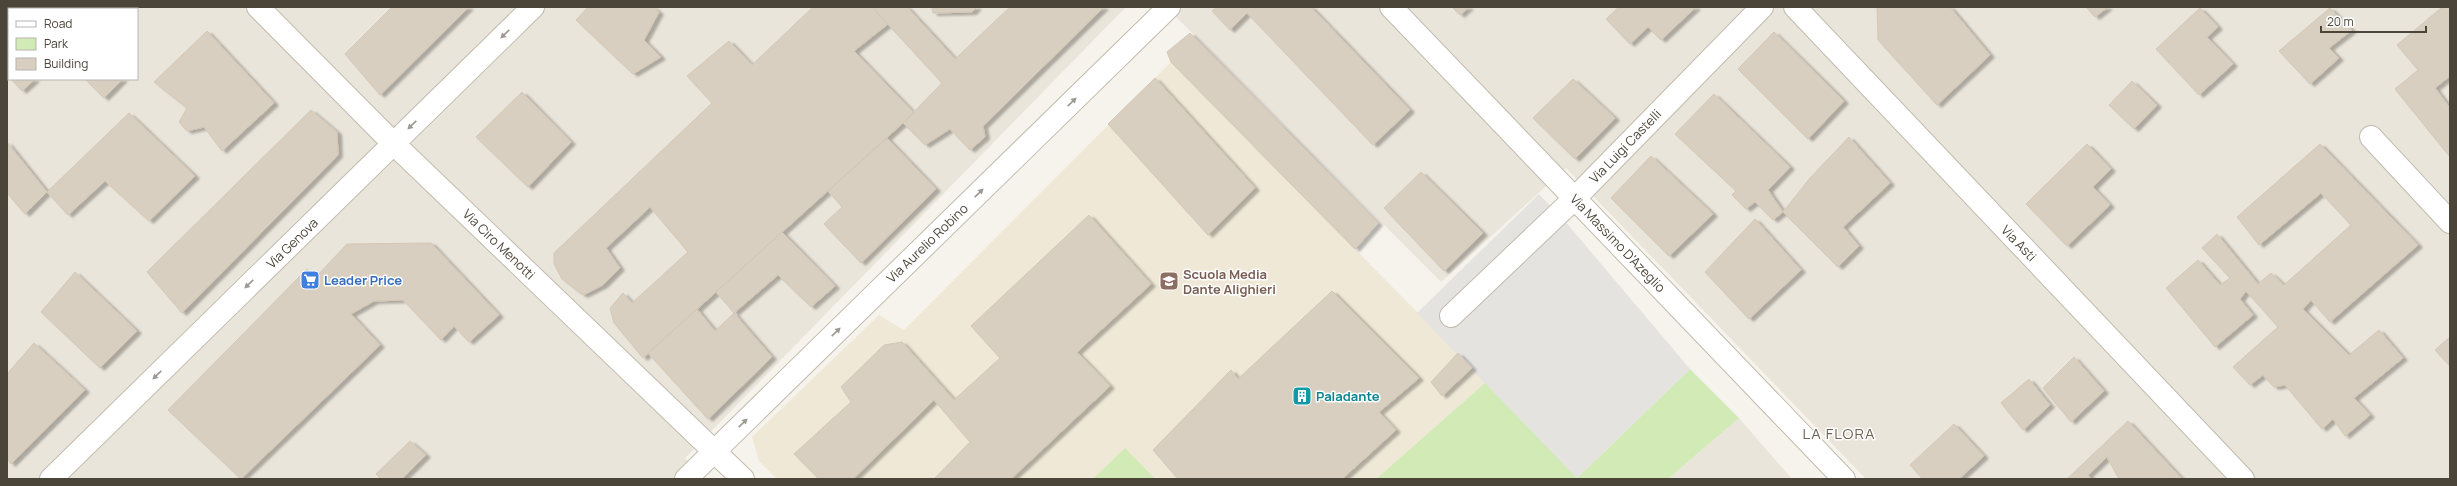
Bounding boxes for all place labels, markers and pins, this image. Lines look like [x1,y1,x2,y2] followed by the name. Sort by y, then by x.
[1183,265,1276,298] place label: Scuola Media Dante Alighieri
[299,269,321,291] supermarket icon: Leader Price
[1158,270,1180,292] school or university icon: Scuola Media Dante Alighieri
[324,271,402,289] place label: Leader Price
[1291,385,1313,407] building icon: Paladante
[1316,387,1380,405] place label: Paladante

